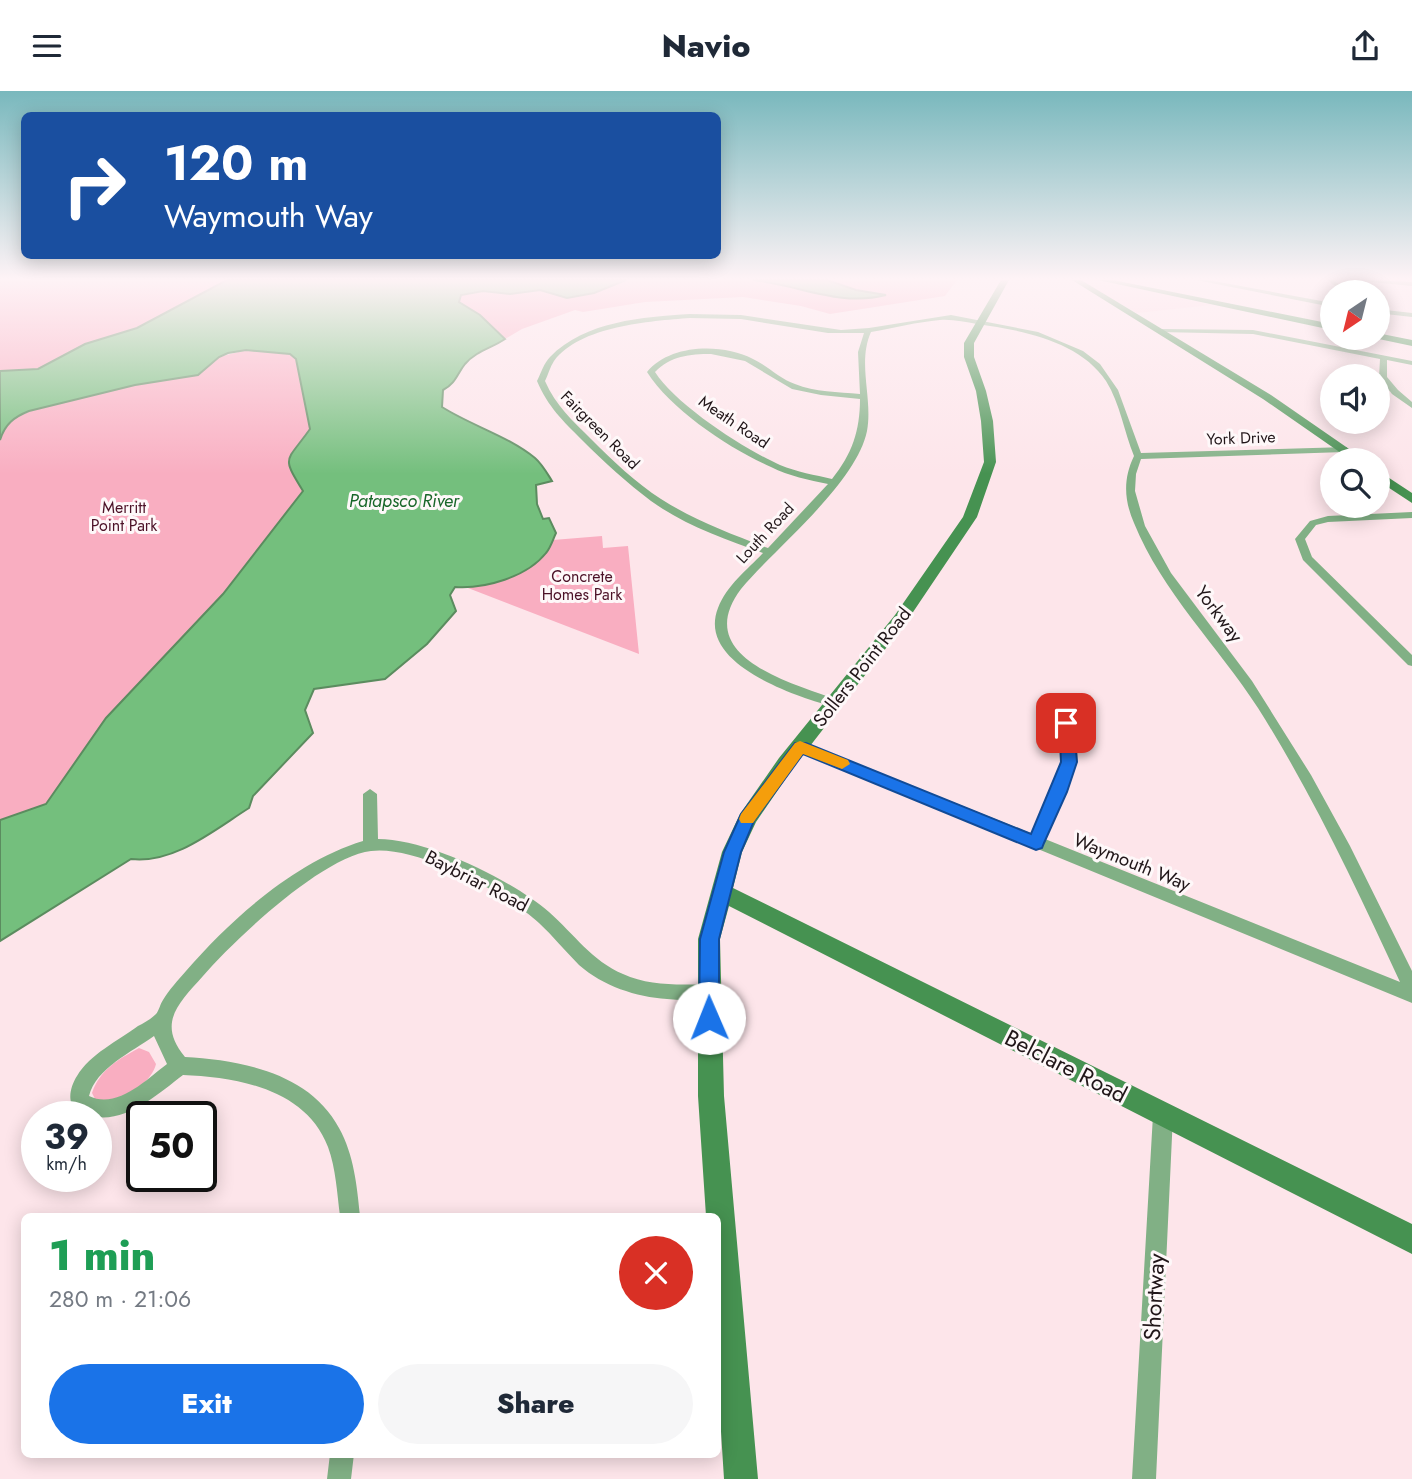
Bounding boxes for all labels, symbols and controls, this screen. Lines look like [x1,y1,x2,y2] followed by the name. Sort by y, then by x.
[661,23,751,69] text: Navio
[28,27,66,65] icon: menu
[1346,27,1384,65] icon: share
[164,128,308,198] text: 120 m
[49,140,140,231] icon: right
[164,193,373,239] text: Waymouth Way
[1320,280,1390,350] north arrow
[1320,280,1390,518] map controls
[1320,364,1390,434] button: sound
[555,385,645,475] street label: Fairgreen Road
[694,390,774,454] street label: Meath Road
[1206,425,1276,451] street label: York Drive
[1320,448,1390,518] button: search
[349,488,460,514] water label: Patapsco River
[91,496,158,537] park label: Merritt Point Park
[731,497,799,569] street label: Louth Road
[542,565,623,606] park label: Concrete Homes Park
[1189,580,1250,648] street label: Yorkway
[807,601,917,733] street label: Sollers Point Road
[1036,693,1096,753] pin
[1047,704,1085,742] icon: arrive
[1069,826,1195,898] street label: Waymouth Way
[421,843,533,919] street label: Baybriar Road
[672,981,746,1055] position arrow
[999,1021,1133,1111] street label: Belclare Road
[126,1101,217,1192] speed limit sign: 50
[44,1112,89,1162] text: 39
[46,1151,87,1177] text: km/h
[49,1225,155,1286] text: 1 min
[619,1236,693,1310] button: close
[1135,1252,1173,1342] street label: Shortway
[49,1282,191,1316] text: 280 m · 21:06
[49,1364,364,1444] button: Exit
[378,1364,693,1444] button: Share

